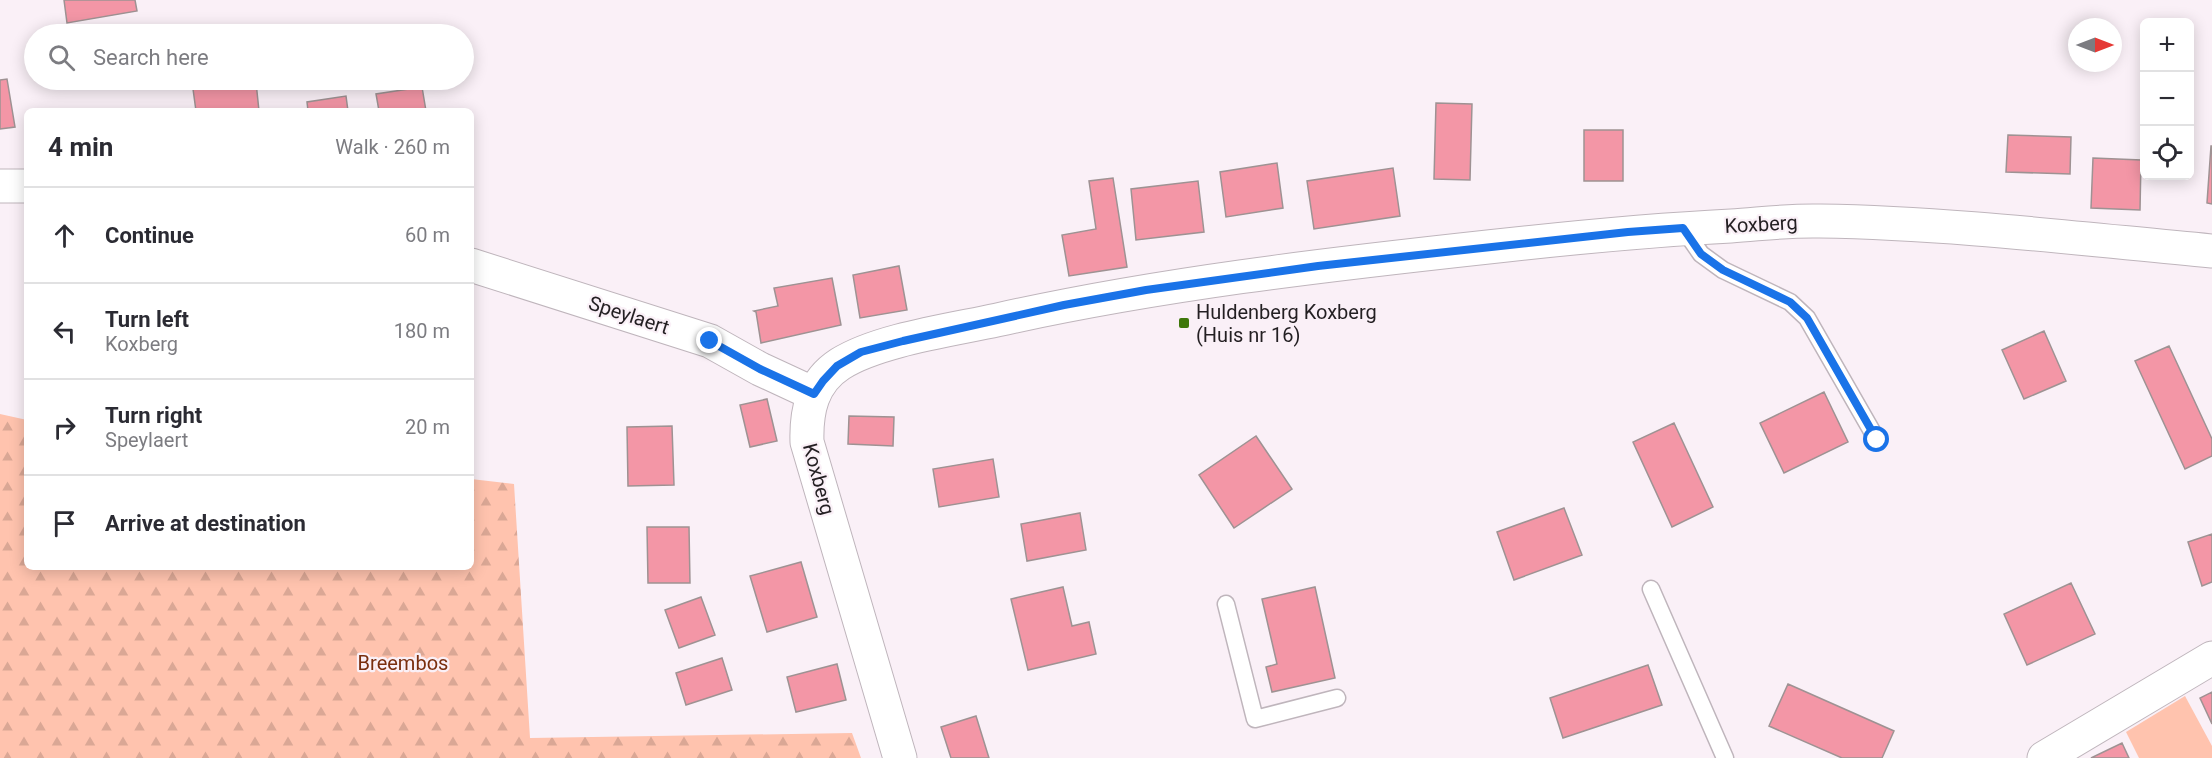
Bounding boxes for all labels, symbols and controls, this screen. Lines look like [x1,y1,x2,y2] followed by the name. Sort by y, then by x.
[2068,18,2122,72] north arrow
[2140,18,2194,180] map controls
[2140,18,2194,72] button: +
[24,24,474,90] search box
[45,41,78,74] icon: search
[93,45,209,70] text: Search here
[2140,72,2194,126] button: −
[2140,126,2194,180] button: locate
[48,132,113,162] text: 4 min
[335,135,450,159] text: Walk · 260 m
[1724,210,1798,238] street label: Koxberg
[48,219,81,252] icon: ahead
[105,223,194,248] text: Continue
[405,223,450,247] text: 60 m
[586,291,672,339] street label: Speylaert
[1196,300,1377,347] place label: Huldenberg Koxberg (Huis nr 16)
[105,307,189,332] text: Turn left
[48,315,81,348] icon: left
[1177,316,1191,330] marker: Huldenberg Koxberg (Huis nr 16)
[394,319,450,343] text: 180 m
[696,327,722,353] route end
[105,332,178,356] text: Koxberg
[105,403,202,428] text: Turn right
[48,411,81,444] icon: right
[405,415,450,439] text: 20 m
[1863,426,1889,452] route start
[105,428,188,452] text: Speylaert
[798,441,840,517] street label: Koxberg
[48,507,81,540] icon: arrive
[105,511,306,536] text: Arrive at destination
[358,651,448,675] park label: Breembos

